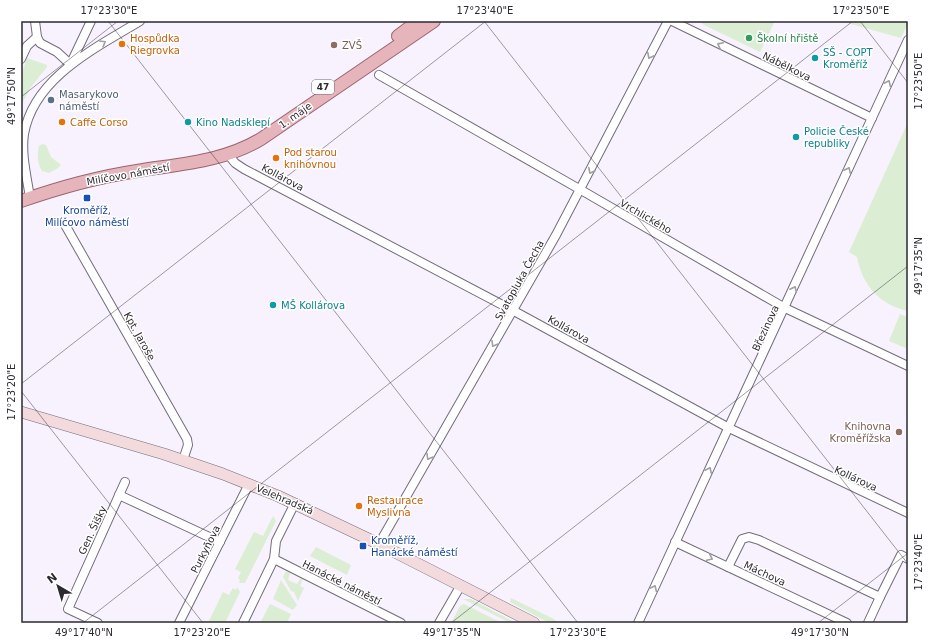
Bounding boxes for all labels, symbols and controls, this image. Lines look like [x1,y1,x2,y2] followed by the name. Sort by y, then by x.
[81,5,137,16] text: 17°23'30"E
[457,5,513,16] text: 17°23'40"E
[833,5,889,16] text: 17°23'50"E
[757,32,818,44] place label: Školní hřiště
[130,33,180,56] place label: Hospůdka Riegrovka
[744,33,754,43] marker: Školní hřiště
[117,39,127,49] marker: Hospůdka Riegrovka
[342,39,362,51] place label: ZVŠ
[329,40,339,50] marker: ZVŠ
[99,41,106,48] one-way arrow
[717,42,724,49] one-way arrow
[823,46,874,70] place label: SŠ - COPT Kroměříž
[761,50,813,83] street label: Nábělkova
[647,51,655,59] one-way arrow
[810,53,820,63] marker: SŠ - COPT Kroměříž
[913,53,924,109] text: 17°23'50"E
[6,67,17,125] text: 49°17'50"N
[884,79,892,86] one-way arrow
[312,80,334,94] road number: 47
[59,89,119,112] place label: Masarykovo náměstí
[46,95,56,105] marker: Masarykovo náměstí
[277,100,314,131] street label: 1. máje
[57,117,67,127] marker: Caffe Corso
[70,117,128,128] place label: Caffe Corso
[183,117,193,127] marker: Kino Nadsklepí
[196,117,271,128] place label: Kino Nadsklepí
[804,125,869,149] place label: Policie České republiky
[791,132,801,142] marker: Policie České republiky
[284,147,337,170] place label: Pod starou knihovnou
[271,153,281,163] marker: Pod starou knihovnou
[86,162,172,187] street label: Milíčovo náměstí
[260,162,306,193] street label: Kollárova
[588,167,596,174] one-way arrow
[843,167,851,175] one-way arrow
[82,193,92,203] marker: Kroměříž, Milíčovo náměstí
[618,197,673,236] street label: Vrchlického
[45,205,130,228] place label: Kroměříž, Milíčovo náměstí
[913,237,924,295] text: 49°17'35"N
[492,238,546,322] street label: Svatopluka Čecha
[789,285,797,293] one-way arrow
[281,299,345,311] place label: MŠ Kollárova
[268,300,278,310] marker: MŠ Kollárova
[750,303,781,353] street label: Březinova
[122,310,157,362] street label: Kpt. Jaroše
[546,313,592,345] street label: Kollárova
[492,340,499,348] one-way arrow
[6,364,17,420] text: 17°23'20"E
[829,421,891,444] place label: Knihovna Kroměřížska
[894,427,904,437] marker: Knihovna Kroměřížska
[426,453,434,460] one-way arrow
[833,464,879,493] street label: Kollárova
[704,466,712,474] one-way arrow
[255,482,315,516] street label: Velehradská
[367,495,423,518] place label: Restaurace Myslivna
[354,501,364,511] marker: Restaurace Myslivna
[76,504,109,556] street label: Gen. Šišky
[189,523,222,575] street label: Purkyňova
[913,534,924,590] text: 17°23'40"E
[371,535,459,558] place label: Kroměříž, Hanácké náměstí
[358,541,368,551] marker: Kroměříž, Hanácké náměstí
[706,553,713,561] one-way arrow
[301,558,384,608] street label: Hanácké náměstí
[742,559,787,588] street label: Máchova
[38,566,78,606] north arrow
[45,571,60,586] text: N
[649,584,657,592] one-way arrow
[55,627,113,638] text: 49°17'40"N
[174,627,230,638] text: 17°23'20"E
[423,627,481,638] text: 49°17'35"N
[550,627,606,638] text: 17°23'30"E
[791,627,849,638] text: 49°17'30"N

